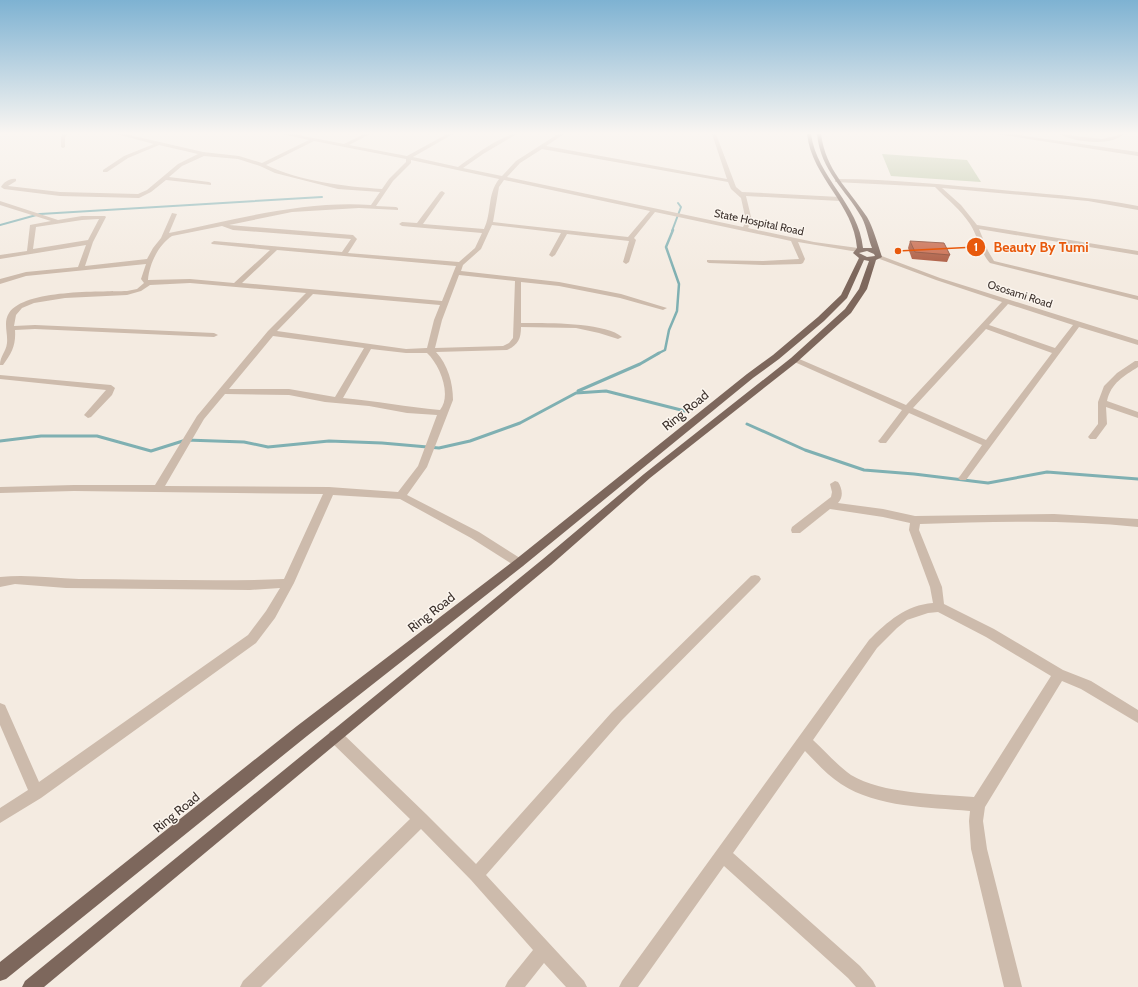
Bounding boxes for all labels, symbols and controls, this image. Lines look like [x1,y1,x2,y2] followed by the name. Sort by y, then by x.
[713,206,805,238] street label: State Hospital Road
[966,234,1097,260] callout: Beauty By Tumi
[993,238,1089,256] text: Beauty By Tumi
[974,239,978,254] text: 1
[986,277,1054,311] street label: Ososami Road
[658,386,712,434] street label: Ring Road
[404,589,458,635] street label: Ring Road
[149,788,203,836] street label: Ring Road

